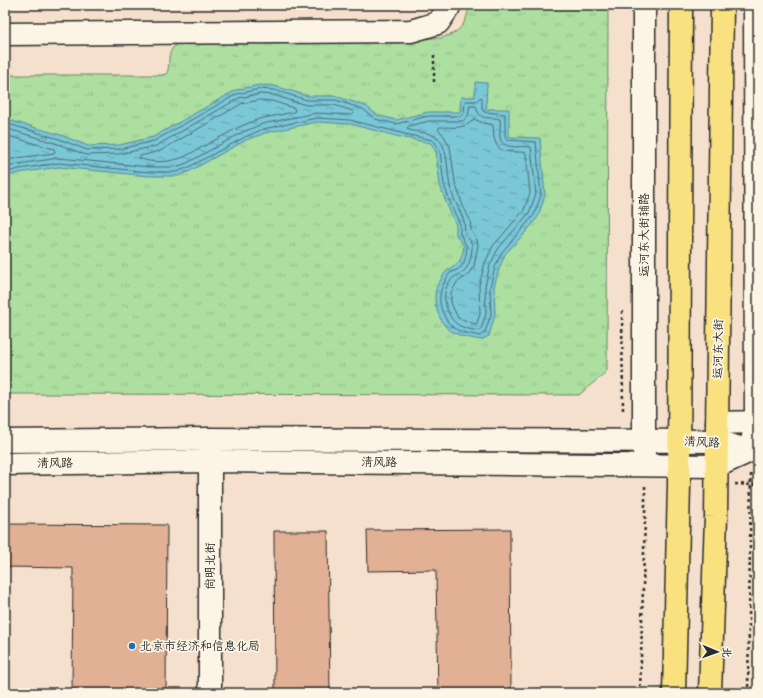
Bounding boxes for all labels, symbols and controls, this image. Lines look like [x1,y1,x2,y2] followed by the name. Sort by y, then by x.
[635,193,654,277] street label: 运河东大街辅路
[708,319,729,379] street label: 运河东大街
[683,432,720,453] street label: 清风路
[361,453,397,472] street label: 清风路
[37,454,73,473] street label: 清风路
[201,542,220,590] street label: 尚明北街
[697,632,737,672] north arrow
[140,637,260,656] place label: 北京市经济和信息化局
[127,641,137,651] marker: 北京市经济和信息化局
[717,647,735,658] text: 北

